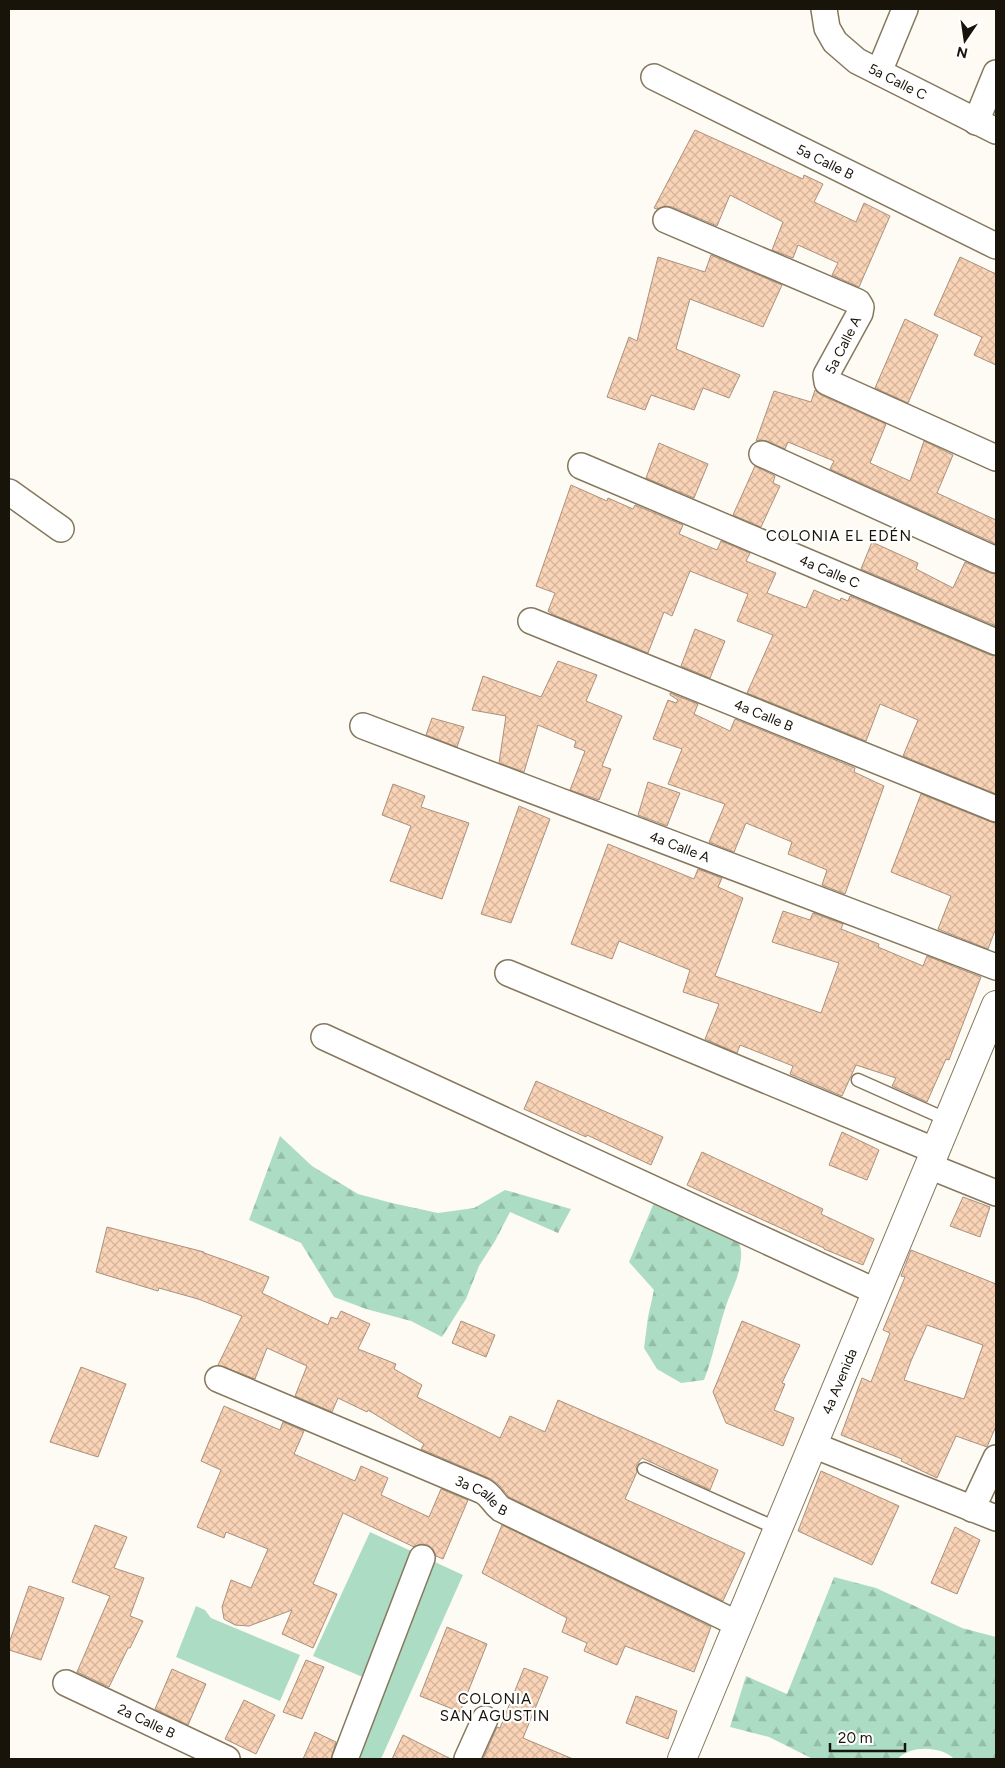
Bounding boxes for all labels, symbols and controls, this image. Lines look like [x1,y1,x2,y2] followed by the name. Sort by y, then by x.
[940,15,990,65] north arrow
[955,43,969,62] text: N
[865,60,930,104] street label: 5a Calle C
[794,141,856,183] street label: 5a Calle B
[822,313,865,377] street label: 5a Calle A
[766,527,912,545] district label: COLONIA EL EDÉN
[797,552,862,592] street label: 4a Calle C
[731,696,796,735] street label: 4a Calle B
[647,828,713,866] street label: 4a Calle A
[818,1346,861,1417] street label: 4a Avenida
[452,1472,510,1520] street label: 3a Calle B
[440,1690,550,1725] district label: COLONIA SAN AGUSTIN
[115,1701,178,1742] street label: 2a Calle B
[830,1720,905,1752] scale bar
[838,1729,872,1747] text: 20 m

